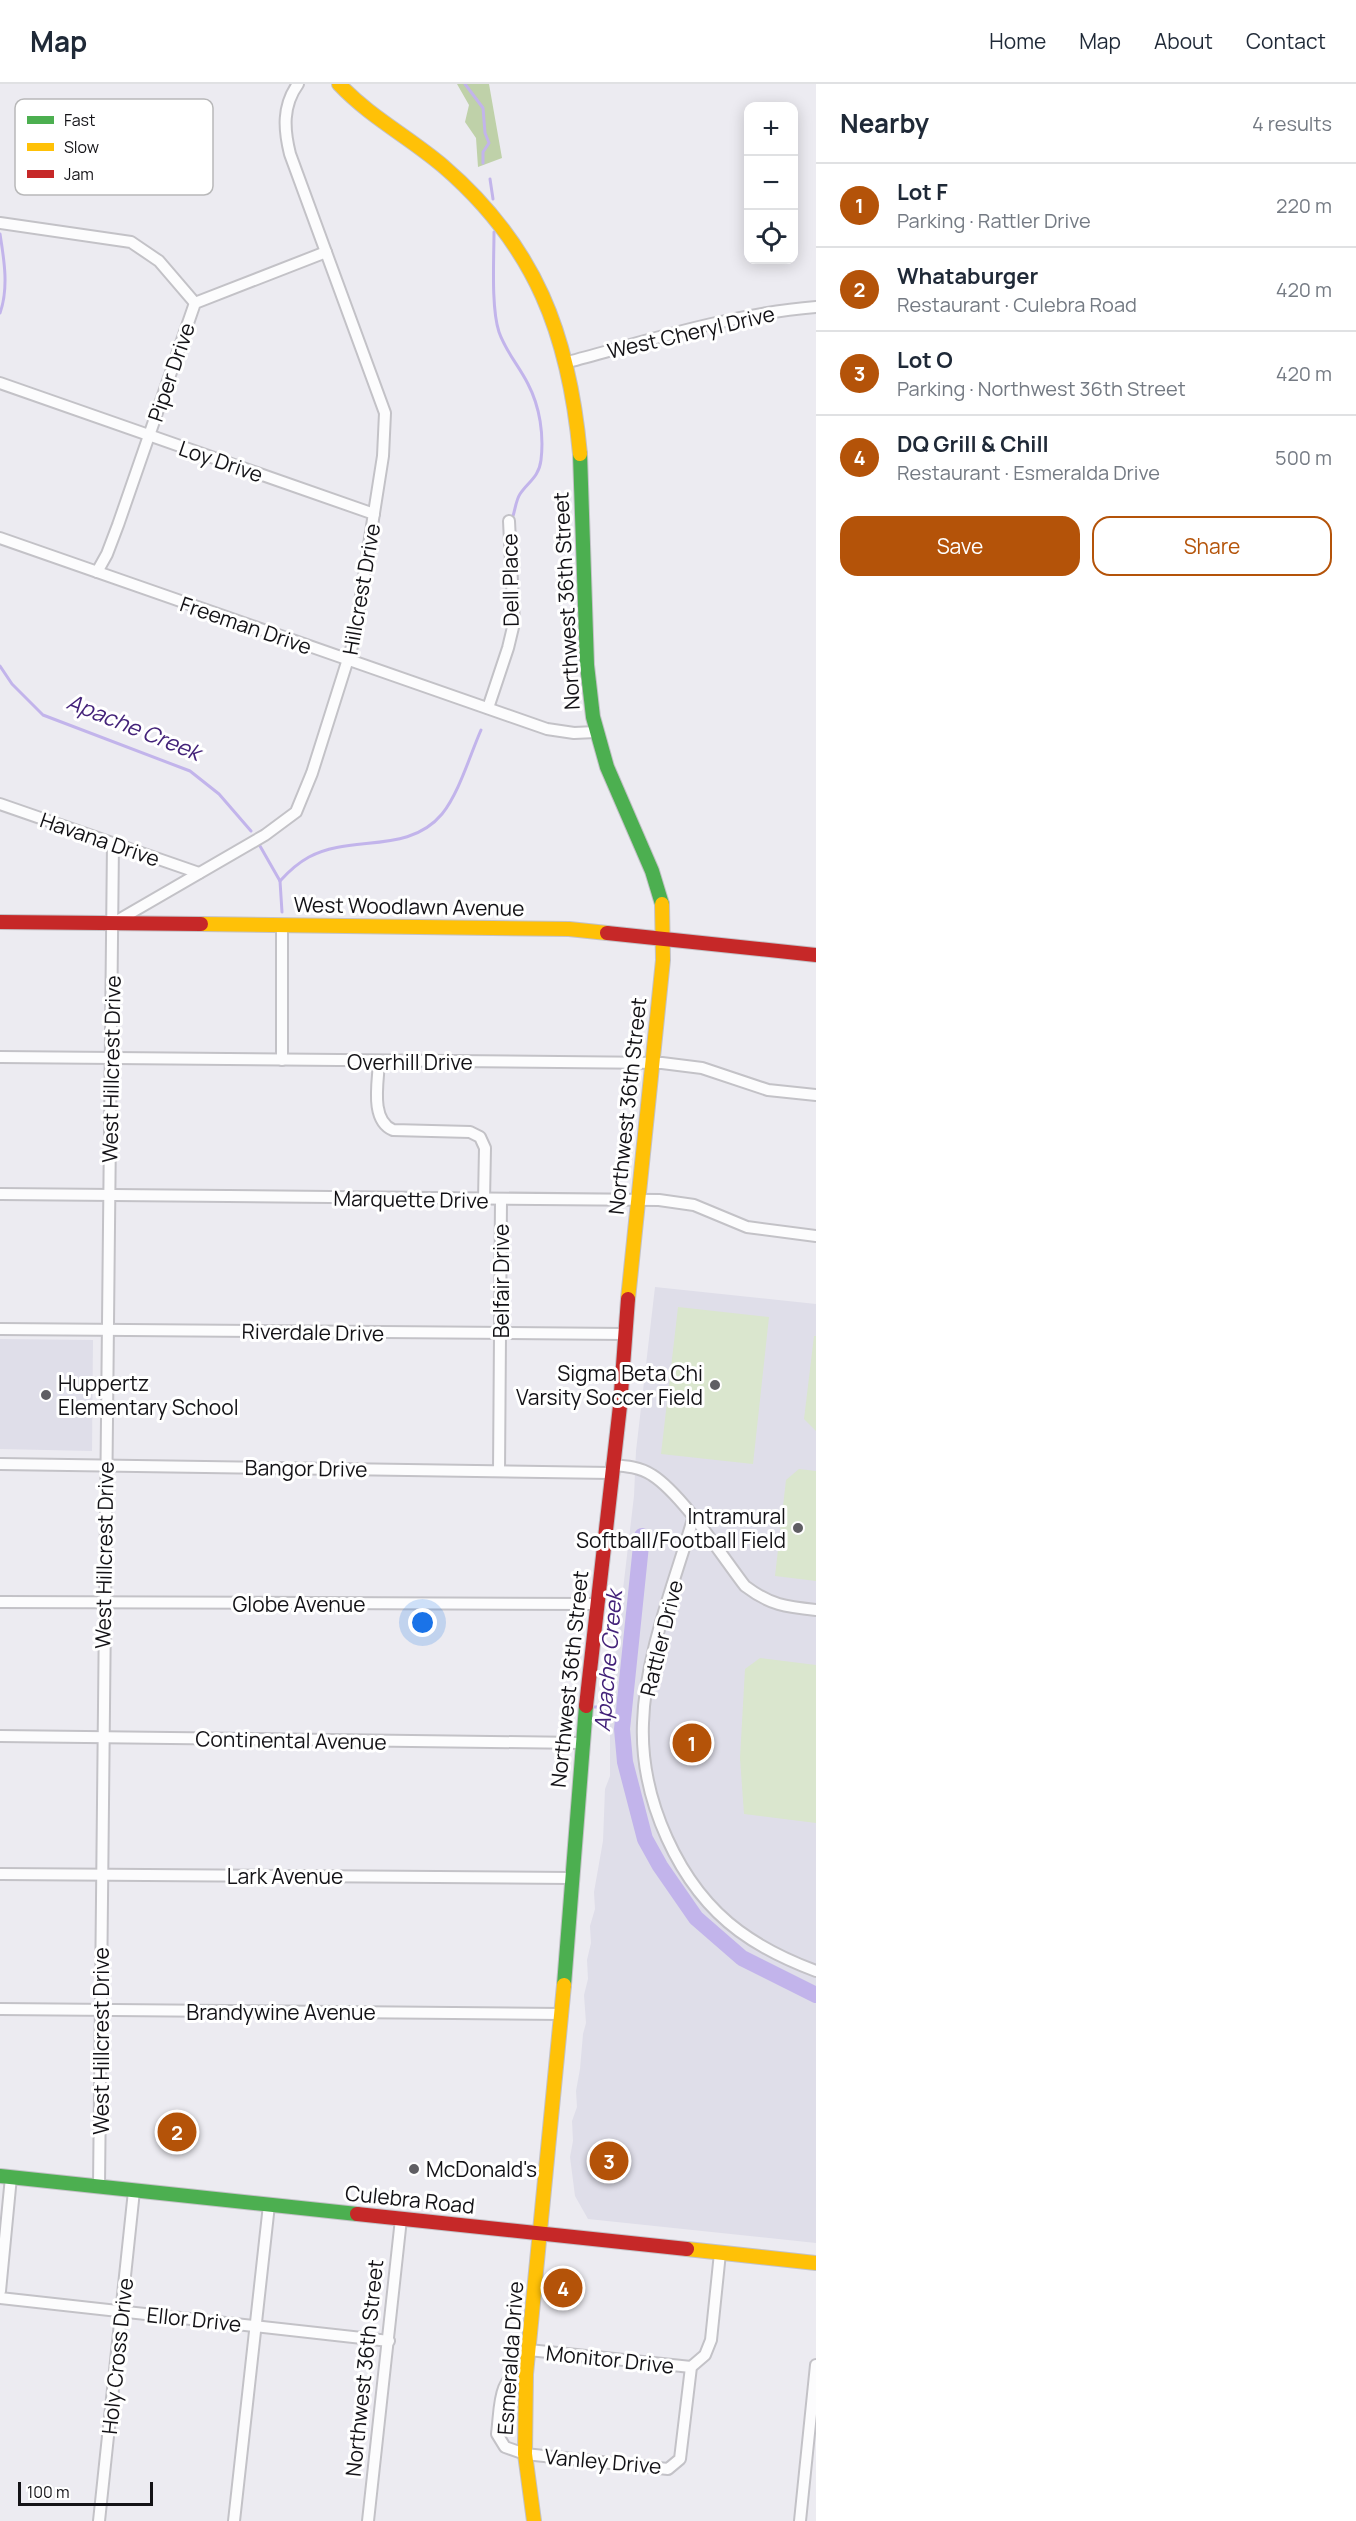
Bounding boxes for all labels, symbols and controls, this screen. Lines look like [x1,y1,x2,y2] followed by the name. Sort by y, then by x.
[30,22,87,60] text: Map
[989,27,1046,55] text: Home
[1079,27,1121,55] text: Map
[1154,27,1213,55] text: About
[1246,27,1326,55] text: Contact
[15,99,213,195] legend
[744,102,798,264] map controls
[744,102,798,156] button: +
[840,105,929,141] text: Nearby
[64,109,95,131] text: Fast
[1252,110,1332,137] text: 4 results
[64,136,99,158] text: Slow
[744,156,798,210] button: −
[64,163,94,185] text: Jam
[897,177,948,207] text: Lot F
[855,192,864,219] text: 1
[1276,192,1332,219] text: 220 m
[897,207,1091,234] text: Parking · Rattler Drive
[744,210,798,264] button: locate
[897,261,1038,291] text: Whataburger
[854,276,865,303] text: 2
[1276,276,1332,303] text: 420 m
[897,291,1137,318] text: Restaurant · Culebra Road
[605,299,777,365] street label: West Cheryl Drive
[141,319,201,425] street label: Piper Drive
[897,345,953,375] text: Lot O
[854,360,865,387] text: 3
[1276,360,1332,387] text: 420 m
[897,375,1186,402] text: Parking · Northwest 36th Street
[897,429,1049,459] text: DQ Grill & Chill
[175,434,267,488] street label: Loy Drive
[853,444,866,471] text: 4
[1275,444,1332,471] text: 500 m
[897,459,1160,486] text: Restaurant · Esmeralda Drive
[546,491,586,711] street label: Northwest 36th Street
[840,516,1080,576] button: Save
[1092,516,1332,576] button: Share
[336,521,386,657] street label: Hillcrest Drive
[495,533,525,627] street label: Dell Place
[176,589,316,661] street label: Freeman Drive
[63,687,208,769] water label: Apache Creek
[36,805,164,873] street label: Havana Drive
[293,890,525,922] street label: West Woodlawn Avenue
[95,975,127,1163] street label: West Hillcrest Drive
[602,996,652,1216] street label: Northwest 36th Street
[347,1048,473,1076] street label: Overhill Drive
[333,1184,489,1214] street label: Marquette Drive
[487,1224,515,1338] street label: Belfair Drive
[241,1317,385,1347] street label: Riverdale Drive
[516,1359,703,1411] place label: Sigma Beta Chi Varsity Soccer Field
[58,1369,239,1421] place label: Huppertz Elementary School
[708,1378,722,1392] marker: Sigma Beta Chi Varsity Soccer Field
[39,1388,53,1402] marker: Huppertz Elementary School
[244,1453,368,1483] street label: Bangor Drive
[88,1461,120,1649] street label: West Hillcrest Drive
[576,1502,786,1554] place label: Intramural Softball/Football Field
[791,1521,805,1535] marker: Intramural Softball/Football Field
[544,1569,594,1789] street label: Northwest 36th Street
[633,1577,689,1699] street label: Rattler Drive
[587,1586,629,1733] water label: Apache Creek
[233,1590,365,1618] street label: Globe Avenue
[408,1608,437,1637] your location
[672,1720,712,1766] pin: 1
[195,1724,387,1756] street label: Continental Avenue
[227,1862,343,1890] street label: Lark Avenue
[87,1947,115,2135] street label: West Hillcrest Drive
[186,1998,376,2026] street label: Brandywine Avenue
[158,2110,196,2154] pin: 2
[590,2138,628,2184] pin: 3
[426,2155,537,2183] place label: McDonald's
[407,2162,421,2176] marker: McDonald's
[344,2178,476,2220] street label: Culebra Road
[339,2258,389,2478] street label: Northwest 36th Street
[544,2266,582,2310] pin: 4
[95,2276,139,2436] street label: Holy Cross Drive
[491,2280,529,2436] street label: Esmeralda Drive
[145,2300,243,2338] street label: Ellor Drive
[545,2338,675,2380] street label: Monitor Drive
[543,2442,663,2480] street label: Vanley Drive
[18,2479,153,2506] scale bar
[27,2481,70,2503] text: 100 m

